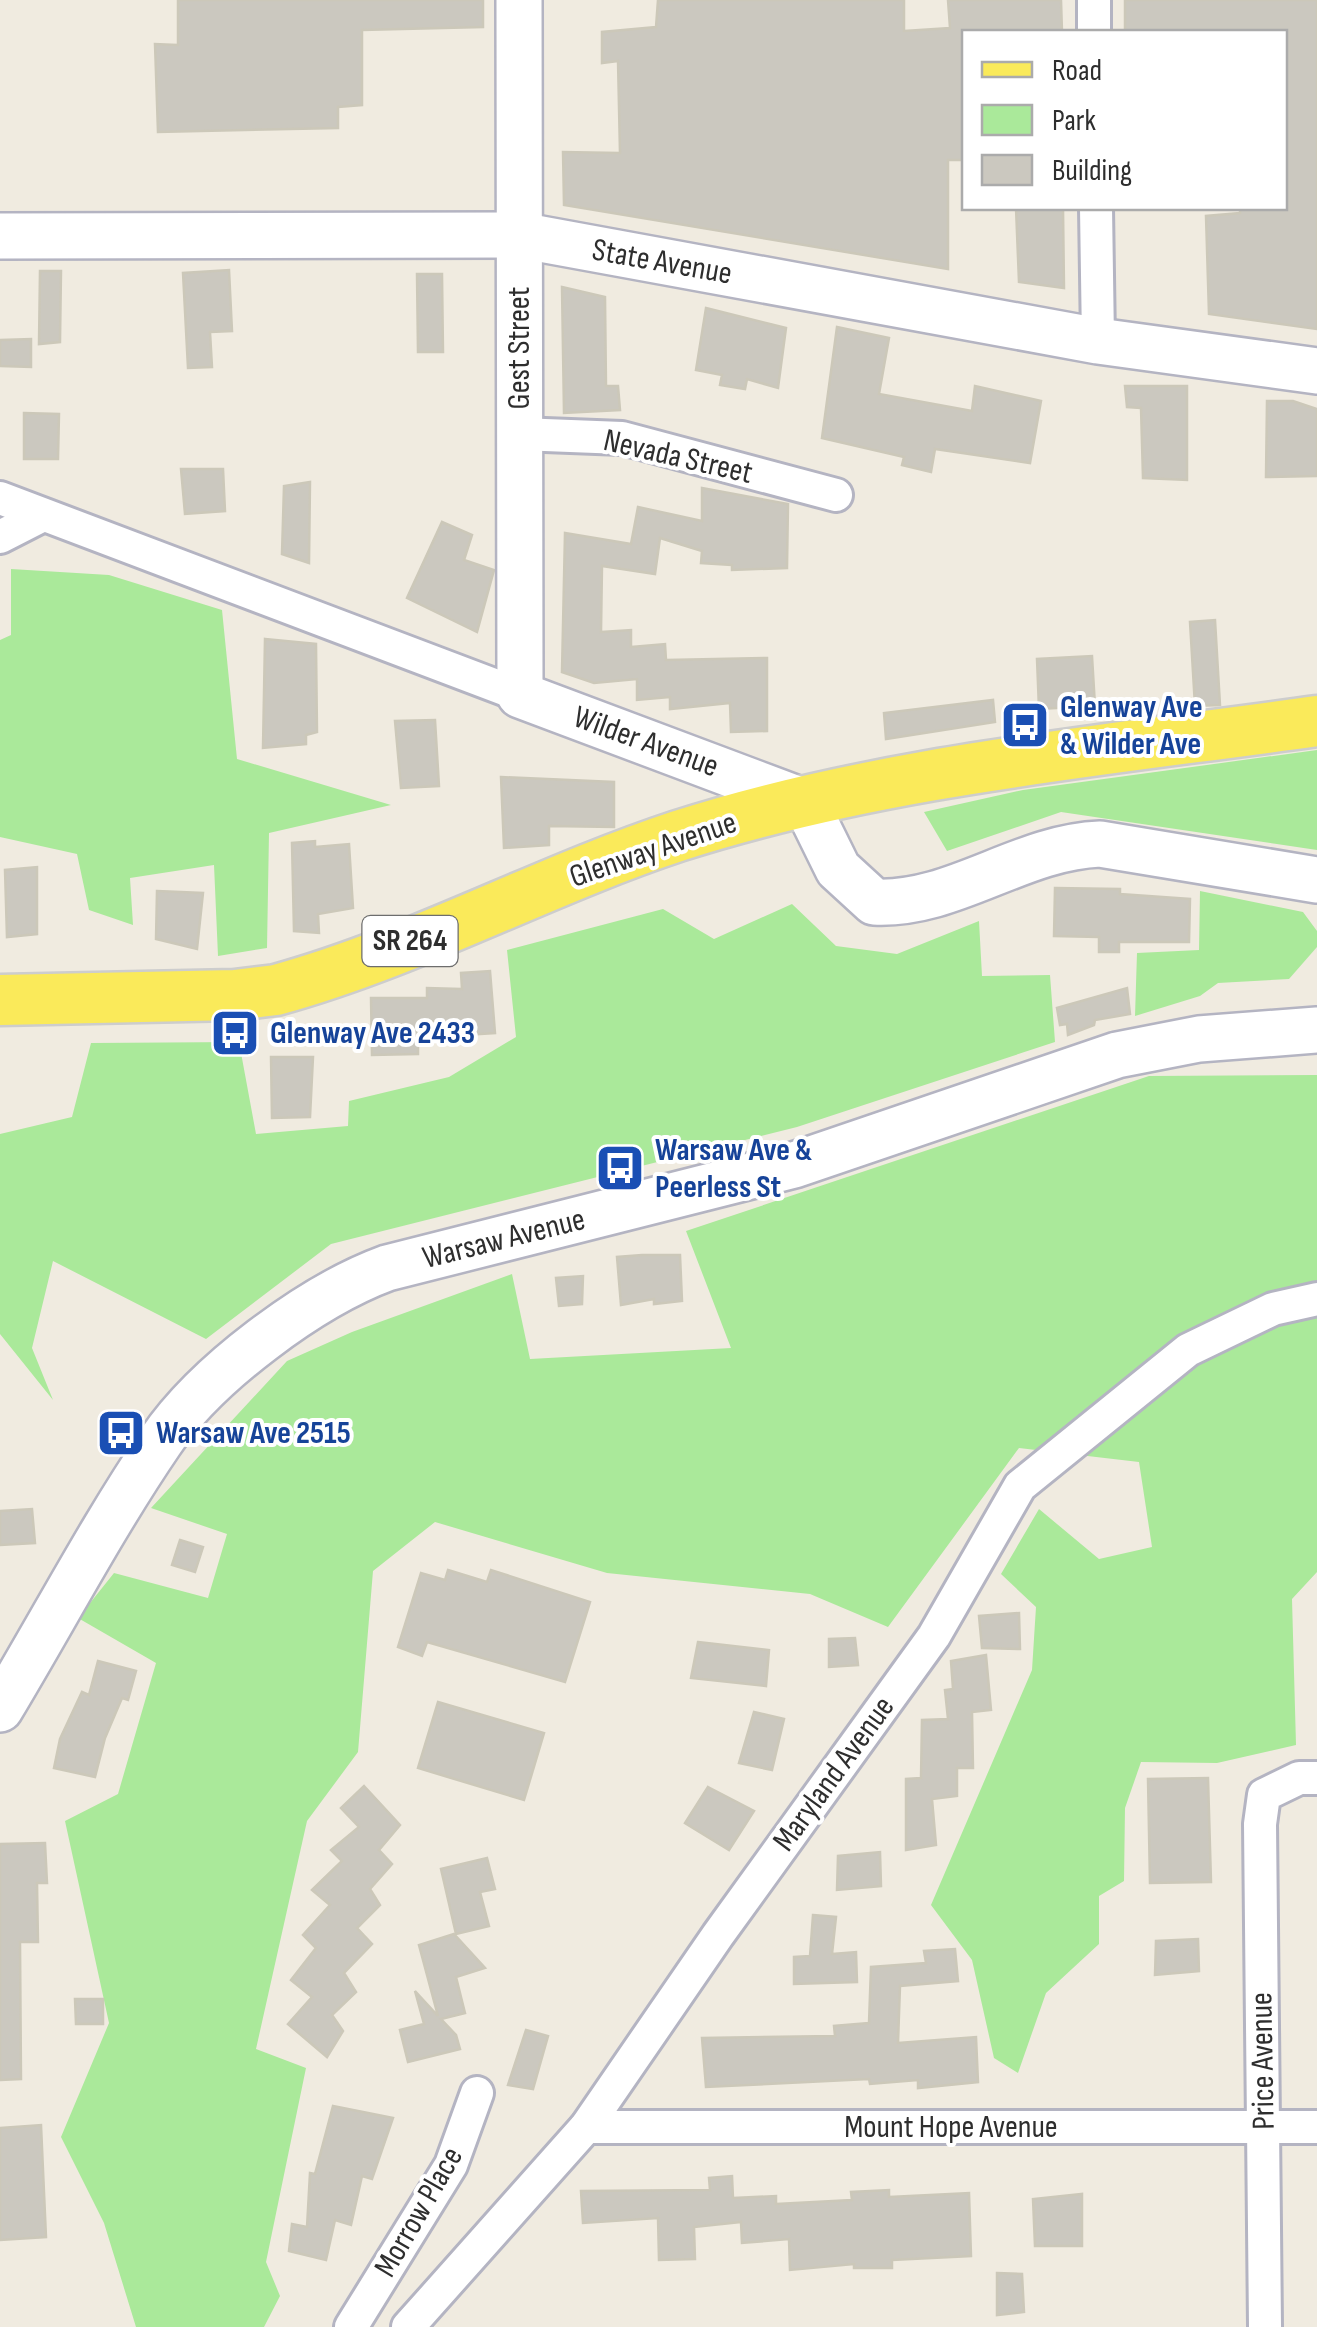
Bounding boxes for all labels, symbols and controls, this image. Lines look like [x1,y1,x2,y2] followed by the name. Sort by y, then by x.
[962,30,1287,210] legend
[1052,53,1102,89] text: Road
[1052,103,1096,139] text: Park
[1052,153,1132,189] text: Building
[589,231,735,293] street label: State Avenue
[500,287,539,409] street label: Gest Street
[600,421,756,493] street label: Nevada Street
[1060,688,1203,764] place label: Glenway Ave & Wilder Ave
[568,698,724,786] street label: Wilder Avenue
[999,699,1051,751] bus stop icon: Glenway Ave & Wilder Ave
[564,803,742,897] street label: Glenway Avenue
[362,916,458,966] road number: SR 264
[209,1007,261,1059] bus stop icon: Glenway Ave 2433
[270,1014,475,1053] place label: Glenway Ave 2433
[655,1131,812,1207] place label: Warsaw Ave & Peerless St
[594,1142,646,1194] bus stop icon: Warsaw Ave & Peerless St
[419,1200,589,1278] street label: Warsaw Avenue
[95,1407,147,1459] bus stop icon: Warsaw Ave 2515
[156,1414,351,1453] place label: Warsaw Ave 2515
[765,1689,903,1859] street label: Maryland Avenue
[1242,1992,1284,2130] street label: Price Avenue
[844,2108,1058,2147] street label: Mount Hope Avenue
[366,2140,472,2284] street label: Morrow Place

